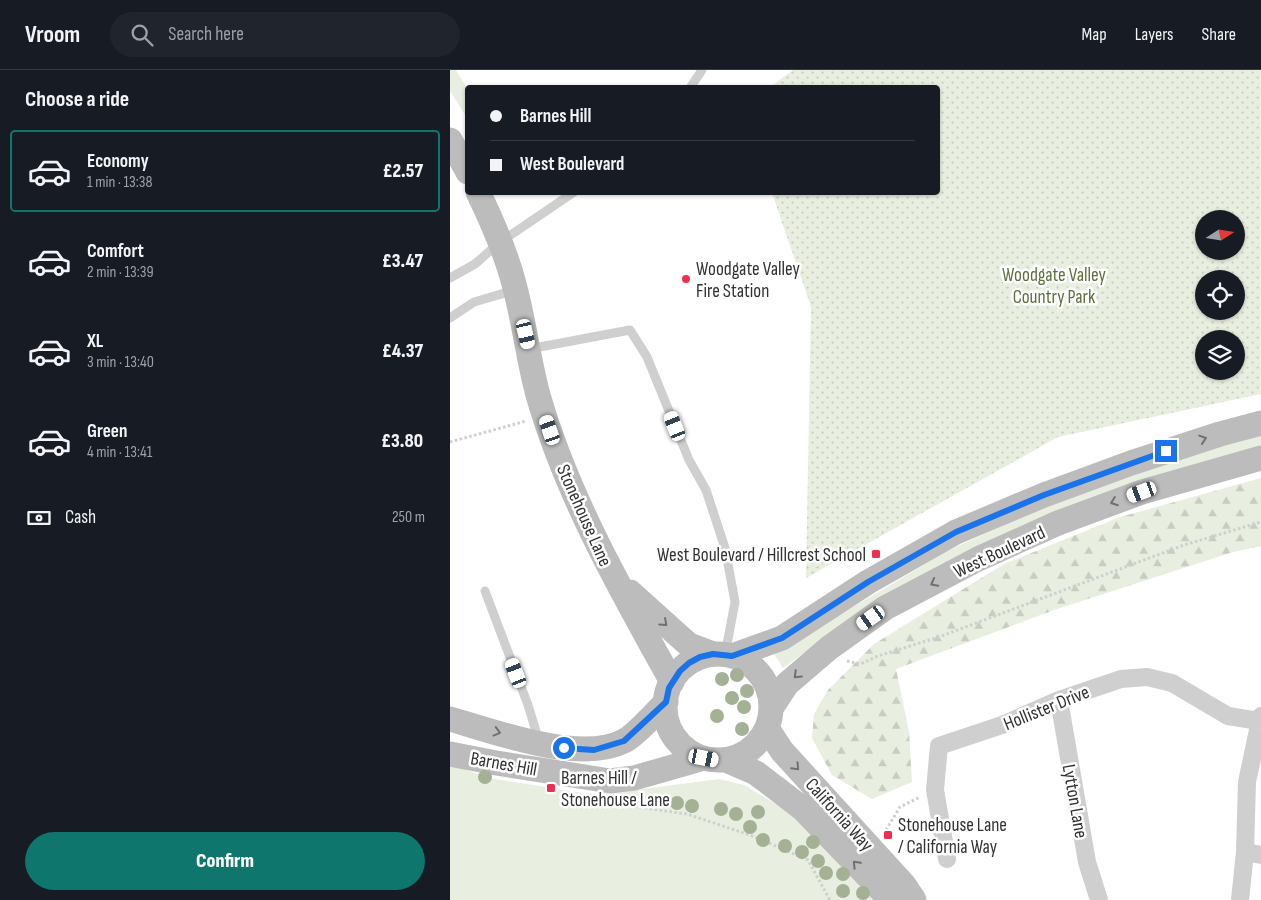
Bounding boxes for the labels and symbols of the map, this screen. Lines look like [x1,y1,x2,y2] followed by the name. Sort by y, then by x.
[1195,210,1245,260] north arrow
[696,258,801,303] place label: Woodgate Valley Fire Station
[1002,264,1107,309] park label: Woodgate Valley Country Park
[680,273,692,285] marker: Woodgate Valley Fire Station
[515,318,536,350] car
[662,409,687,443] car
[538,413,561,447] car
[1199,435,1207,445] one-way arrow
[1155,440,1177,462] route end
[551,461,616,570] street label: Stonehouse Lane
[1125,480,1158,504] car
[1110,496,1119,506] one-way arrow
[950,521,1049,584] street label: West Boulevard
[657,544,866,567] place label: West Boulevard / Hillcrest School
[870,548,882,560] marker: West Boulevard / Hillcrest School
[930,576,939,586] one-way arrow
[854,603,887,633] car
[659,617,668,626] one-way arrow
[503,656,528,690] car
[794,669,803,678] one-way arrow
[1000,681,1093,736] street label: Hollister Drive
[493,726,502,737] one-way arrow
[553,737,575,759] route start
[469,747,539,782] street label: Barnes Hill
[687,748,720,768] car
[790,761,799,770] one-way arrow
[1057,763,1092,840] street label: Lytton Lane
[561,767,670,812] place label: Barnes Hill / Stonehouse Lane
[800,774,878,857] street label: California Way
[545,782,557,794] marker: Barnes Hill / Stonehouse Lane
[898,814,1007,859] place label: Stonehouse Lane / California Way
[882,829,894,841] marker: Stonehouse Lane / California Way
[853,861,862,870] one-way arrow

